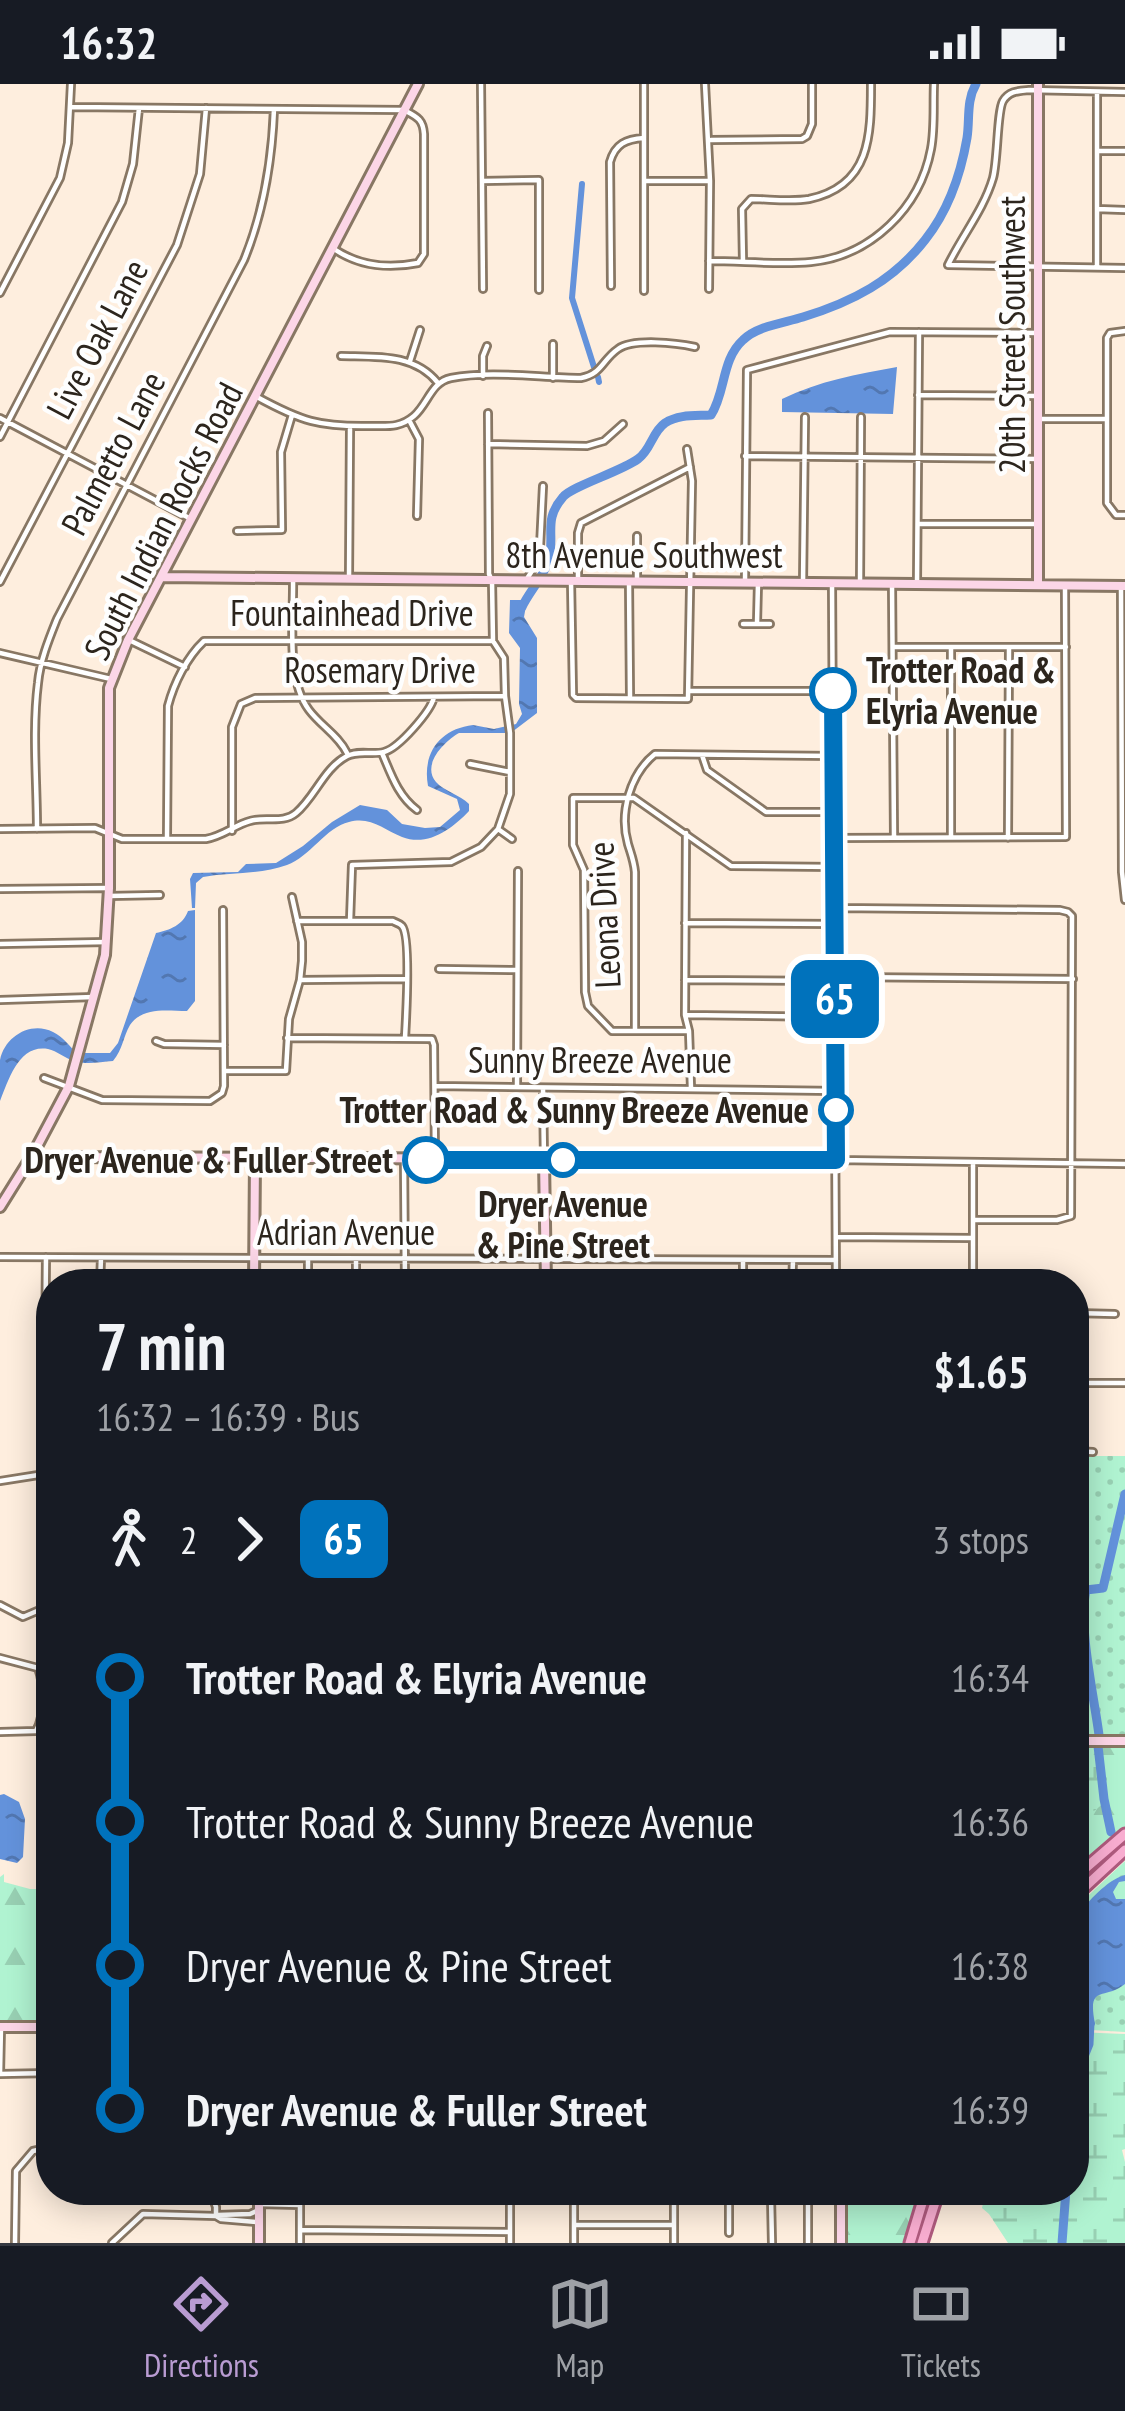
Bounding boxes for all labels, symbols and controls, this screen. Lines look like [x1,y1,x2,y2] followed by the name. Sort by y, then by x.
[60,13,157,71] text: 16:32
[988,196,1035,474] street label: 20th Street Southwest
[35,251,158,426] street label: Live Oak Lane
[50,363,175,543] street label: Palmetto Lane
[72,374,253,667] street label: South Indian Rocks Road
[505,531,783,578] street label: 8th Avenue Southwest
[230,589,474,636] street label: Fountainhead Drive
[284,646,476,693] street label: Rosemary Drive
[866,646,1056,734] place label: Trotter Road & Elyria Avenue
[811,669,855,713] marker: Trotter Road & Elyria Avenue
[576,841,631,990] street label: Leona Drive
[781,960,889,1038] line badge: 65
[815,971,855,1026] text: 65
[468,1036,732,1083] street label: Sunny Breeze Avenue
[339,1086,809,1133] place label: Trotter Road & Sunny Breeze Avenue
[820,1094,852,1126] marker: Trotter Road & Sunny Breeze Avenue
[24,1136,394,1183] place label: Dryer Avenue & Fuller Street
[404,1138,448,1182] marker: Dryer Avenue & Fuller Street
[547,1144,579,1176] marker: Dryer Avenue & Pine Street
[476,1180,650,1268] place label: Dryer Avenue & Pine Street
[257,1208,435,1255] street label: Adrian Avenue
[96,1303,226,1388] text: 7 min
[933,1342,1029,1400] text: $1.65
[96,1391,360,1442] text: 16:32 – 16:39 · Bus
[96,1506,162,1572] icon: walk
[216,1506,282,1572] icon: forward
[324,1511,364,1566] text: 65
[180,1514,198,1565] text: 2
[933,1514,1029,1565] text: 3 stops
[186,1648,647,1706] text: Trotter Road & Elyria Avenue
[951,1652,1029,1703] text: 16:34
[186,1792,754,1850] text: Trotter Road & Sunny Breeze Avenue
[951,1796,1029,1847] text: 16:36
[186,1936,612,1994] text: Dryer Avenue & Pine Street
[951,1940,1029,1991] text: 16:38
[186,2080,647,2138] text: Dryer Avenue & Fuller Street
[951,2084,1029,2135] text: 16:39
[144,2271,259,2386] tab: Directions
[547,2271,613,2386] tab: Map
[901,2271,981,2386] tab: Tickets

